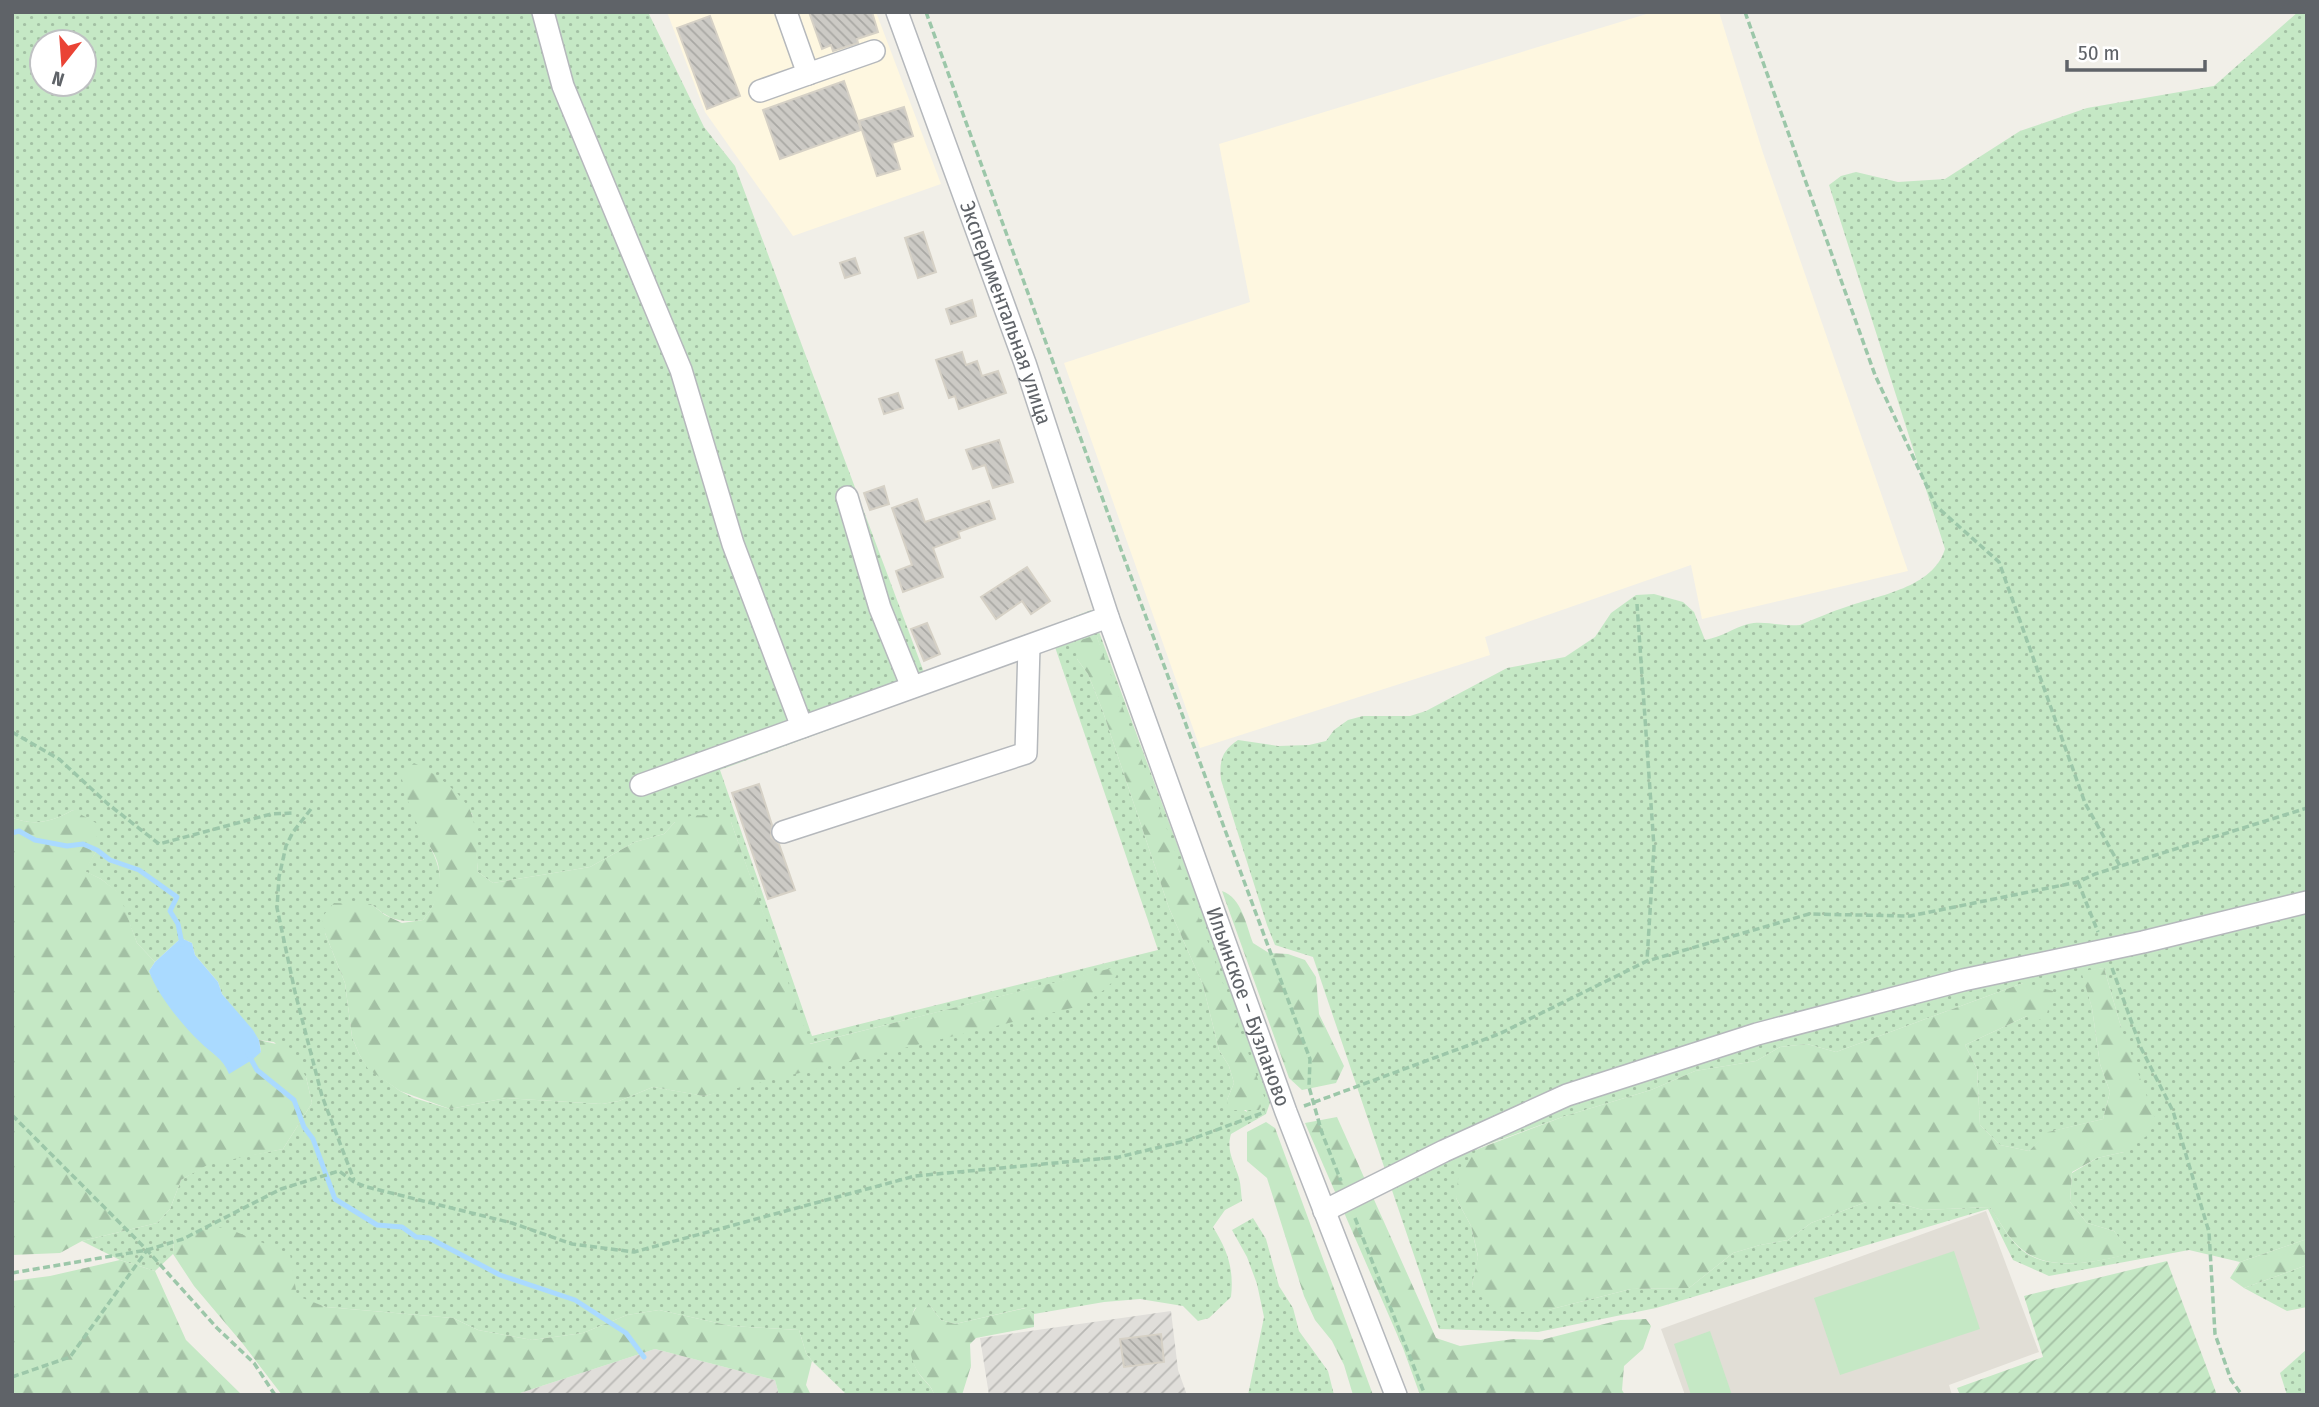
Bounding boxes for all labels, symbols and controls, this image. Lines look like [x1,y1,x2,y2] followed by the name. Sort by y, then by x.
[28,28,98,98] north arrow
[2067,28,2205,72] scale bar
[2078,40,2120,66] text: 50 m
[49,66,67,91] text: N
[954,198,1057,428] street label: Экспериментальная улица
[1200,904,1296,1110] street label: Ильинское – Бузланово

